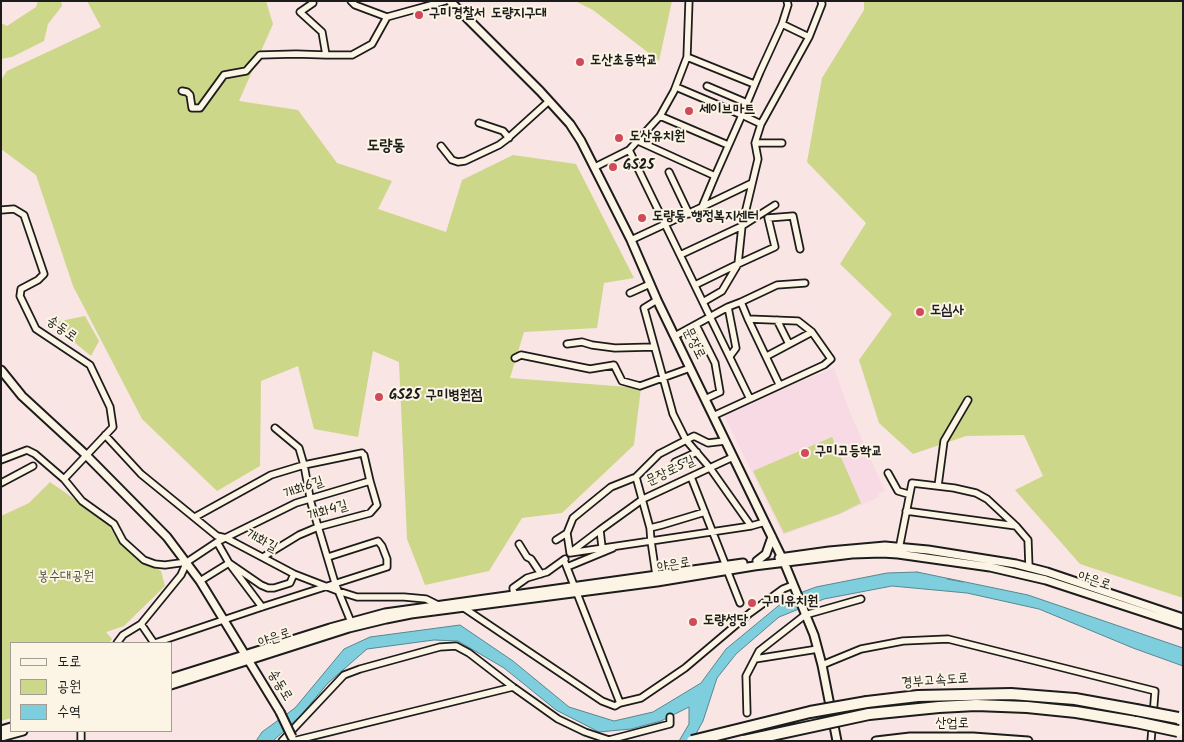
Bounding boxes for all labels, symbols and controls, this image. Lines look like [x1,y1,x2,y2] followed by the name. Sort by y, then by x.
[429,7,547,23] place label: 구미경찰서 도량지구대
[413,9,425,21] marker: 구미경찰서 도량지구대
[590,54,658,70] place label: 도산초등학교
[574,56,586,68] marker: 도산초등학교
[699,103,755,119] place label: 세이브마트
[683,105,695,117] marker: 세이브마트
[629,130,685,146] place label: 도산유치원
[613,132,625,144] marker: 도산유치원
[367,137,405,157] district label: 도량동
[623,159,654,175] place label: GS25
[607,161,619,173] marker: GS25
[652,210,759,226] place label: 도량동 행정복지센터
[636,212,648,224] marker: 도량동 행정복지센터
[930,304,964,320] place label: 도심사
[914,306,926,318] marker: 도심사
[42,313,80,347] street label: 송동로
[678,325,708,363] street label: 문장로
[389,389,482,405] place label: GS25 구미병원점
[373,391,385,403] marker: GS25 구미병원점
[815,445,883,461] place label: 구미고등학교
[799,447,811,459] marker: 구미고등학교
[644,453,698,491] street label: 문장로5길
[282,474,326,504] street label: 개화6길
[306,498,350,526] street label: 개화4길
[242,527,280,557] street label: 개화길
[656,555,692,577] street label: 야은로
[1075,569,1113,595] street label: 야은로
[38,570,94,586] park label: 봉수대공원
[762,595,818,611] place label: 구미유치원
[746,597,758,609] marker: 구미유치원
[703,614,748,630] place label: 도량성당
[687,616,699,628] marker: 도량성당
[256,626,294,652] street label: 야은로
[10,642,172,732] legend
[57,650,81,674] text: 도로
[263,667,295,705] street label: 송동로
[901,671,969,693] street label: 경부고속도로
[57,675,81,699] text: 공원
[57,700,81,724] text: 수역
[935,717,969,733] street label: 산업로

